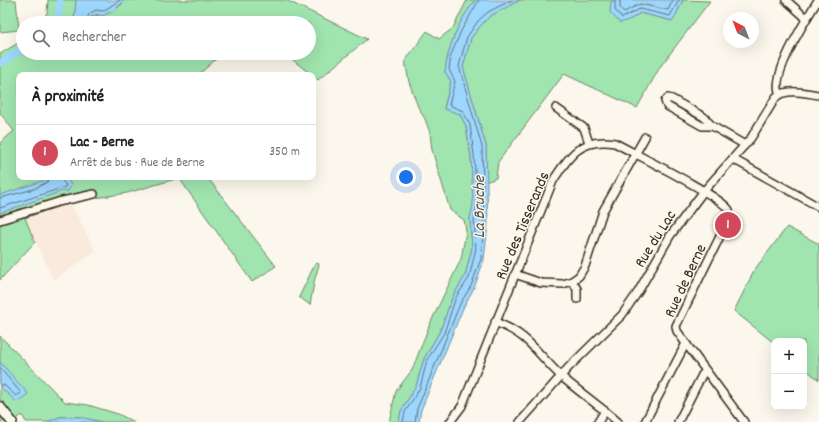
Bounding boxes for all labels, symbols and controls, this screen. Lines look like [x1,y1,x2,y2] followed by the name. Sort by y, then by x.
[723,12,759,48] north arrow
[16,16,316,60] search box
[30,27,52,49] icon: search
[62,27,126,49] text: Rechercher
[32,86,104,110] text: À proximité
[70,132,134,154] text: Lac - Berne
[44,143,46,162] text: 1
[269,143,300,162] text: 350 m
[70,154,204,173] text: Arrêt de bus · Rue de Berne
[396,167,416,187] your location
[490,168,557,284] street label: Rue des Tisserands
[469,174,493,238] water label: La Bruche
[629,206,683,273] street label: Rue du Lac
[715,210,741,240] pin: 1
[659,241,713,322] street label: Rue de Berne
[771,338,807,410] map controls
[771,338,807,374] button: +
[771,374,807,410] button: −

